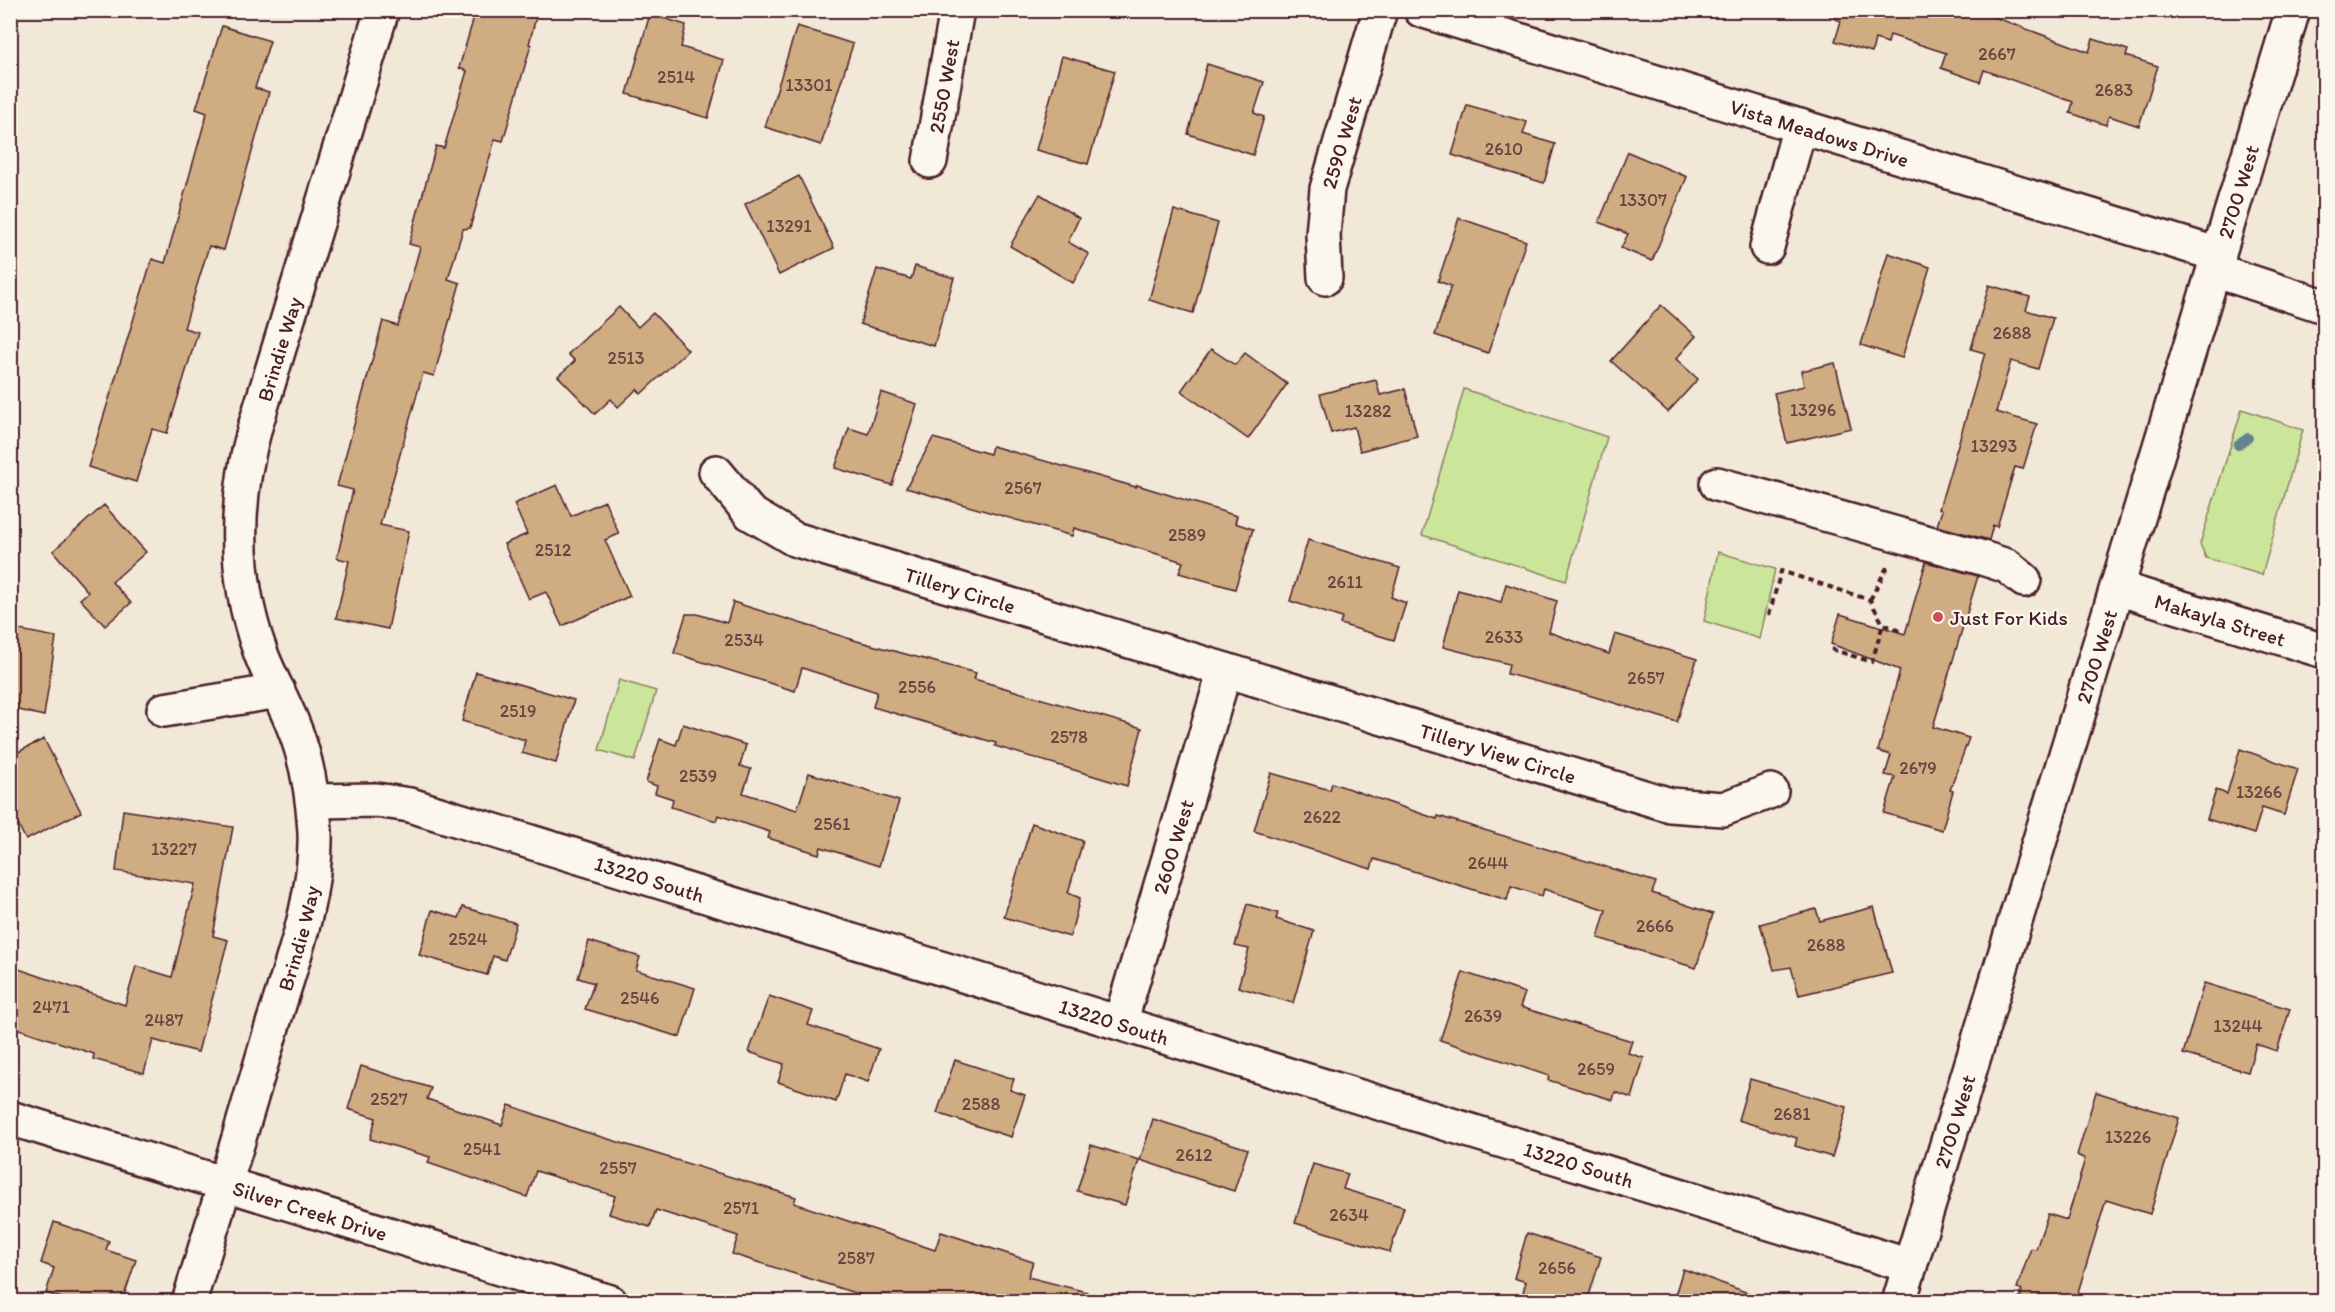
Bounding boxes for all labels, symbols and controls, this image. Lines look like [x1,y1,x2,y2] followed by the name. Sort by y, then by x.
[923,37,964,135] street label: 2550 West
[1978,43,2016,65] house number: 2667
[657,66,695,88] house number: 2514
[785,74,833,96] house number: 13301
[2095,79,2134,101] house number: 2683
[1315,93,1366,191] street label: 2590 West
[1727,93,1912,172] street label: Vista Meadows Drive
[1485,138,1523,160] house number: 2610
[2212,142,2264,241] street label: 2700 West
[1619,189,1667,211] house number: 13307
[766,215,812,237] house number: 13291
[251,294,306,404] street label: Brindie Way
[1993,322,2031,344] house number: 2688
[607,347,645,369] house number: 2513
[1790,399,1836,421] house number: 13296
[1345,400,1392,422] house number: 13282
[1971,435,2018,457] house number: 13293
[1004,477,1042,499] house number: 2567
[1168,524,1206,546] house number: 2589
[535,539,572,561] house number: 2512
[902,561,1019,618] street label: Tillery Circle
[1327,571,1363,593] house number: 2611
[2152,588,2289,651] street label: Makayla Street
[1950,605,2068,630] place label: Just For Kids
[2070,606,2122,706] street label: 2700 West
[1931,610,1945,624] marker: Just For Kids
[1485,626,1523,648] house number: 2633
[724,629,764,651] house number: 2534
[1627,667,1665,689] house number: 2657
[898,676,936,698] house number: 2556
[500,700,536,722] house number: 2519
[1417,717,1579,788] street label: Tillery View Circle
[1050,726,1088,748] house number: 2578
[1899,757,1937,779] house number: 2679
[679,765,717,787] house number: 2539
[2236,781,2282,803] house number: 13266
[1147,796,1198,897] street label: 2600 West
[1303,806,1341,828] house number: 2622
[814,813,850,835] house number: 2561
[151,838,197,860] house number: 13227
[592,850,708,907] street label: 13220 South
[1468,852,1508,874] house number: 2644
[272,883,324,994] street label: Brindie Way
[1636,915,1674,937] house number: 2666
[448,928,488,950] house number: 2524
[1807,934,1845,956] house number: 2688
[620,987,660,1009] house number: 2546
[1056,993,1172,1050] street label: 13220 South
[32,996,70,1018] house number: 2471
[1464,1005,1502,1027] house number: 2639
[144,1009,184,1031] house number: 2487
[2213,1015,2263,1037] house number: 13244
[1577,1058,1615,1080] house number: 2659
[1928,1071,1980,1171] street label: 2700 West
[370,1088,408,1110] house number: 2527
[962,1093,1000,1115] house number: 2588
[1773,1103,1811,1125] house number: 2681
[2105,1126,2151,1148] house number: 13226
[1521,1136,1637,1193] street label: 13220 South
[463,1138,501,1160] house number: 2541
[1176,1144,1213,1166] house number: 2612
[599,1157,637,1179] house number: 2557
[230,1175,390,1245] street label: Silver Creek Drive
[723,1197,759,1219] house number: 2571
[1329,1204,1369,1226] house number: 2634
[837,1247,875,1269] house number: 2587
[1538,1257,1576,1279] house number: 2656

